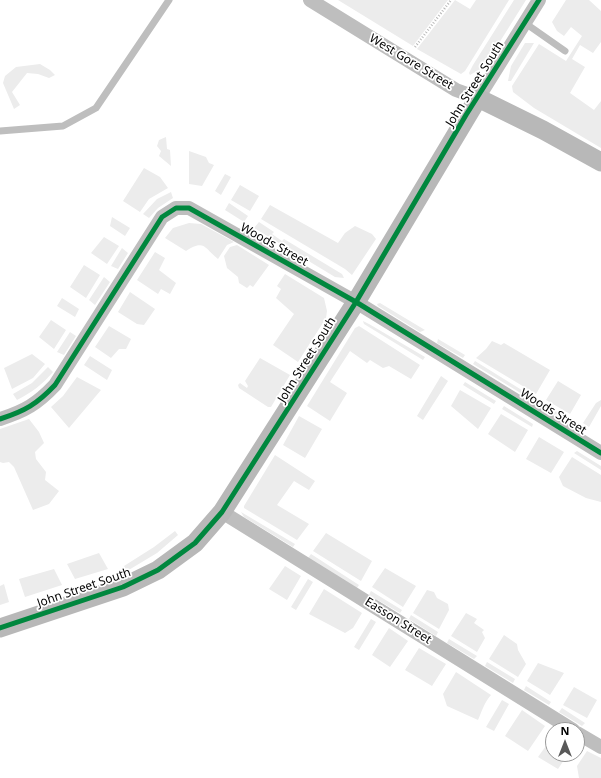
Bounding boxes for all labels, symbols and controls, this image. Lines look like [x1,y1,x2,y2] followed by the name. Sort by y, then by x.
[367,31,455,93] street label: West Gore Street
[443,39,507,129] street label: John Street South
[238,220,310,270] street label: Woods Street
[275,315,339,405] street label: John Street South
[517,386,589,438] street label: Woods Street
[35,565,133,611] street label: John Street South
[362,595,434,647] street label: Easson Street
[545,722,585,762] north arrow
[561,723,569,738] text: N

